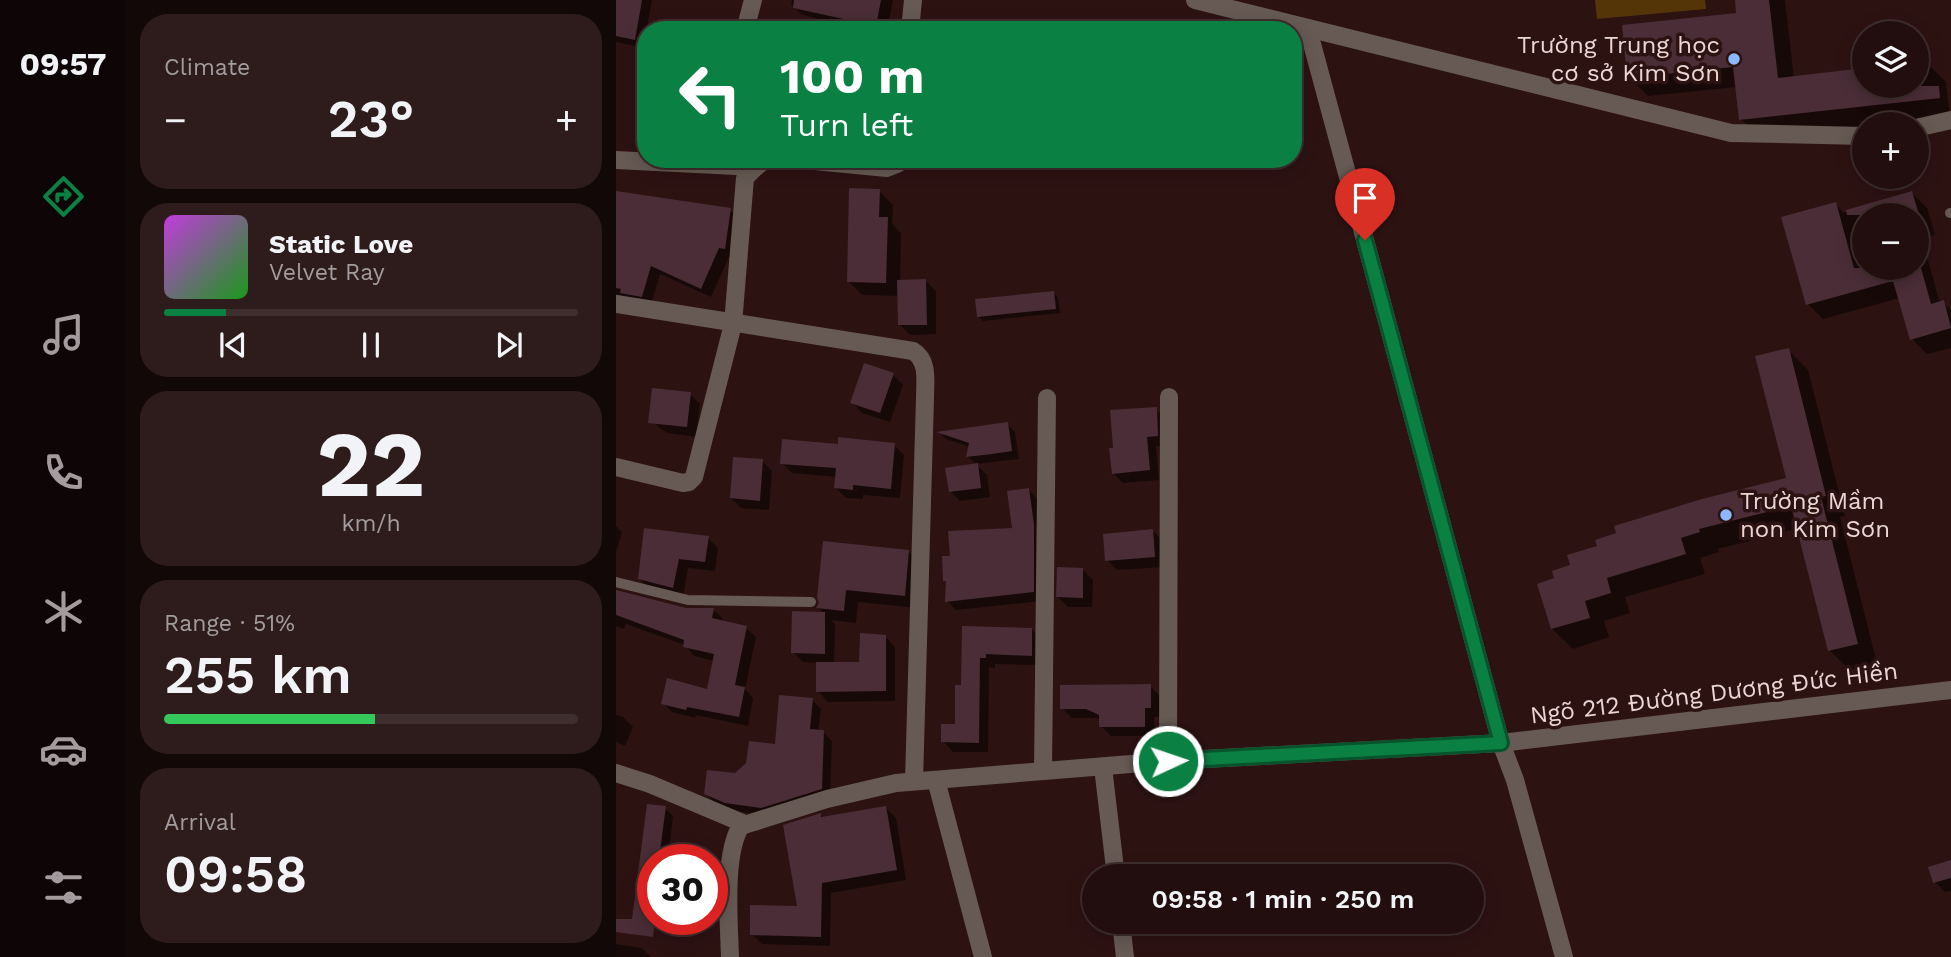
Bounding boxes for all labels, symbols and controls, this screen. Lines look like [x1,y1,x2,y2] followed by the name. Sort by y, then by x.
[1852,21,1929,280] map controls
[1852,21,1929,98] button: layers
[1517,31,1720,87] place label: Trường Trung học cơ sở Kim Sơn
[19,45,107,83] text: 09:57
[780,47,924,105] text: 100 m
[665,49,756,140] icon: left
[1726,51,1742,67] marker: Trường Trung học cơ sở Kim Sơn
[164,54,250,81] text: Climate
[328,89,414,150] text: 23°
[164,98,187,142] text: −
[555,98,578,142] text: +
[780,106,913,144] text: Turn left
[1852,112,1929,189] button: +
[1335,168,1395,240] pin
[39,172,88,221] icon: directions
[1346,179,1384,217] icon: arrive
[1852,203,1929,280] button: −
[269,229,413,259] text: Static Love
[269,259,385,286] text: Velvet Ray
[39,310,88,359] icon: music
[214,326,252,364] icon: previous
[352,326,390,364] icon: pause
[490,326,528,364] icon: next
[317,411,425,518] text: 22
[39,448,88,497] icon: phone
[1740,487,1890,543] place label: Trường Mầm non Kim Sơn
[1718,507,1734,523] marker: Trường Mầm non Kim Sơn
[341,510,401,537] text: km/h
[39,587,88,636] icon: climate
[164,610,295,637] text: Range · 51%
[164,645,352,706] text: 255 km
[1529,657,1899,729] street label: Ngõ 212 Đường Dương Đức Hiền
[1131,724,1205,798] position arrow
[39,725,88,774] icon: car
[164,809,236,836] text: Arrival
[164,844,307,905] text: 09:58
[637,844,728,935] speed limit sign: 30
[39,863,88,912] icon: filters
[1152,884,1414,914] text: 09:58 · 1 min · 250 m

